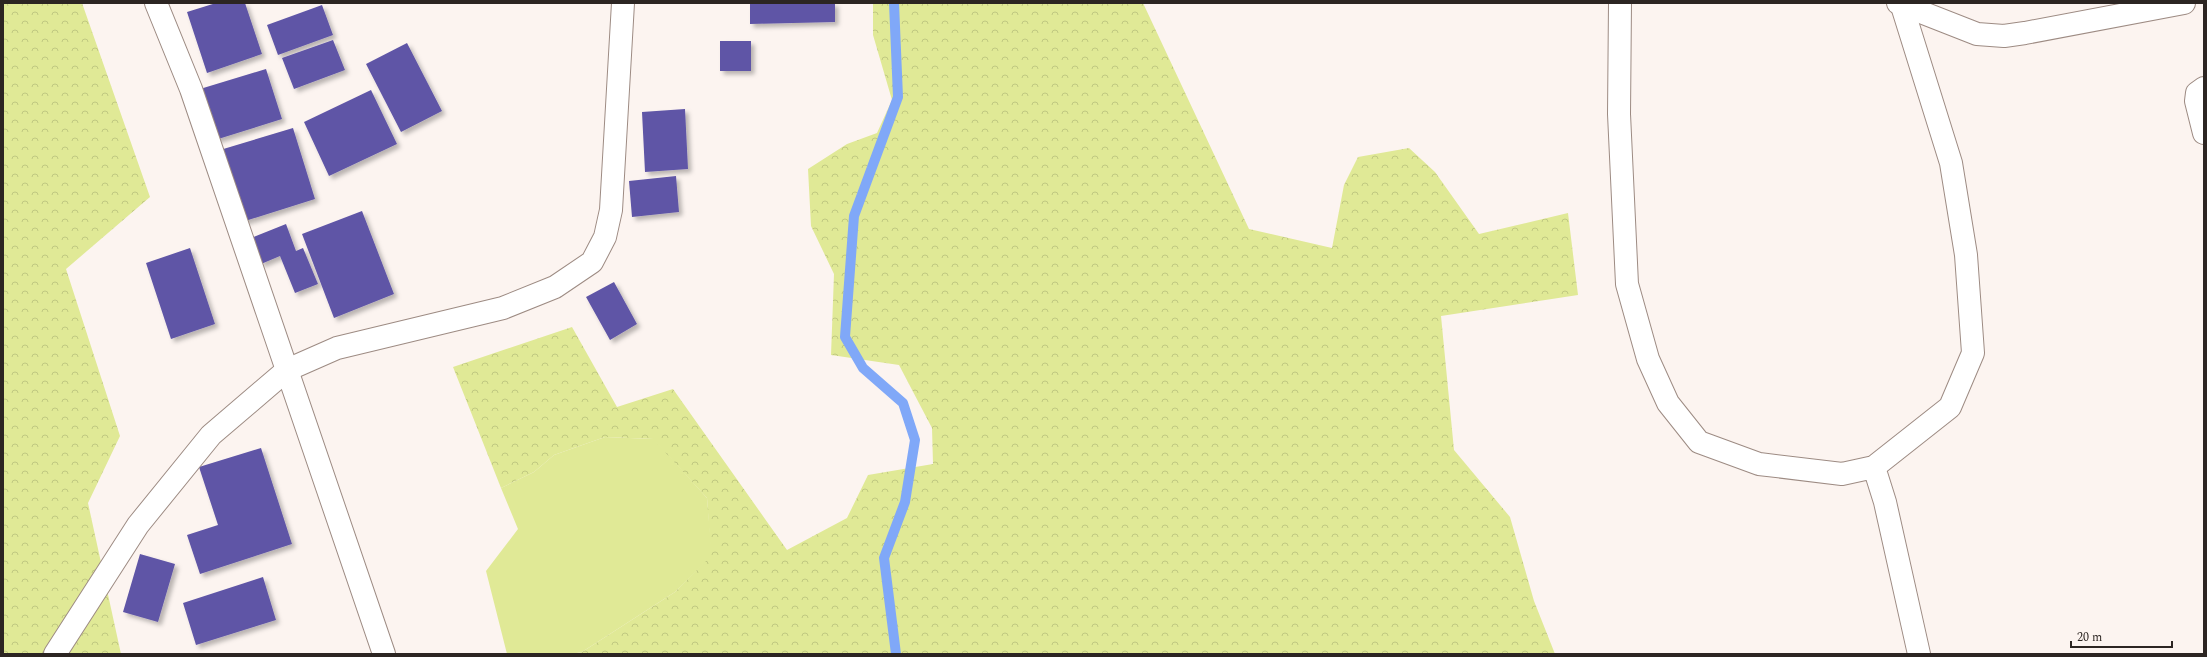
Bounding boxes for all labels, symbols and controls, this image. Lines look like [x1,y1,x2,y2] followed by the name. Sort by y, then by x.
[2071,623,2172,649] scale bar
[2077,628,2102,647] text: 20 m

